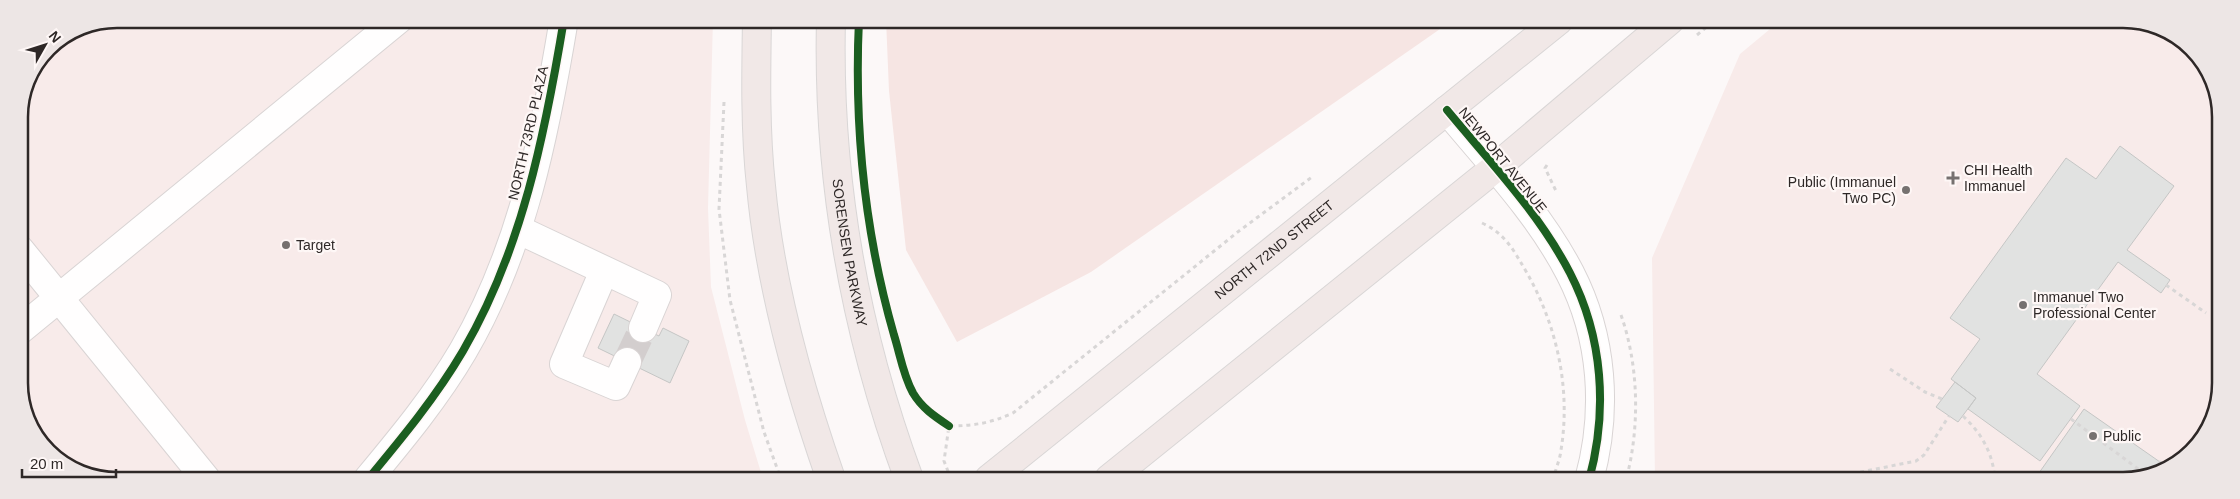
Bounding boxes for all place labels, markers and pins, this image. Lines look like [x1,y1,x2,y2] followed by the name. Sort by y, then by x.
[1964,162,2032,194] place label: CHI Health Immanuel
[1946,171,1960,185] marker: CHI Health Immanuel
[1788,174,1896,206] place label: Public (Immanuel Two PC)
[1900,184,1912,196] marker: Public (Immanuel Two PC)
[296,237,335,253] place label: Target
[280,239,292,251] marker: Target
[2033,289,2156,321] place label: Immanuel Two Professional Center
[2017,299,2029,311] marker: Immanuel Two Professional Center
[2103,428,2141,444] place label: Public
[2087,430,2099,442] marker: Public

